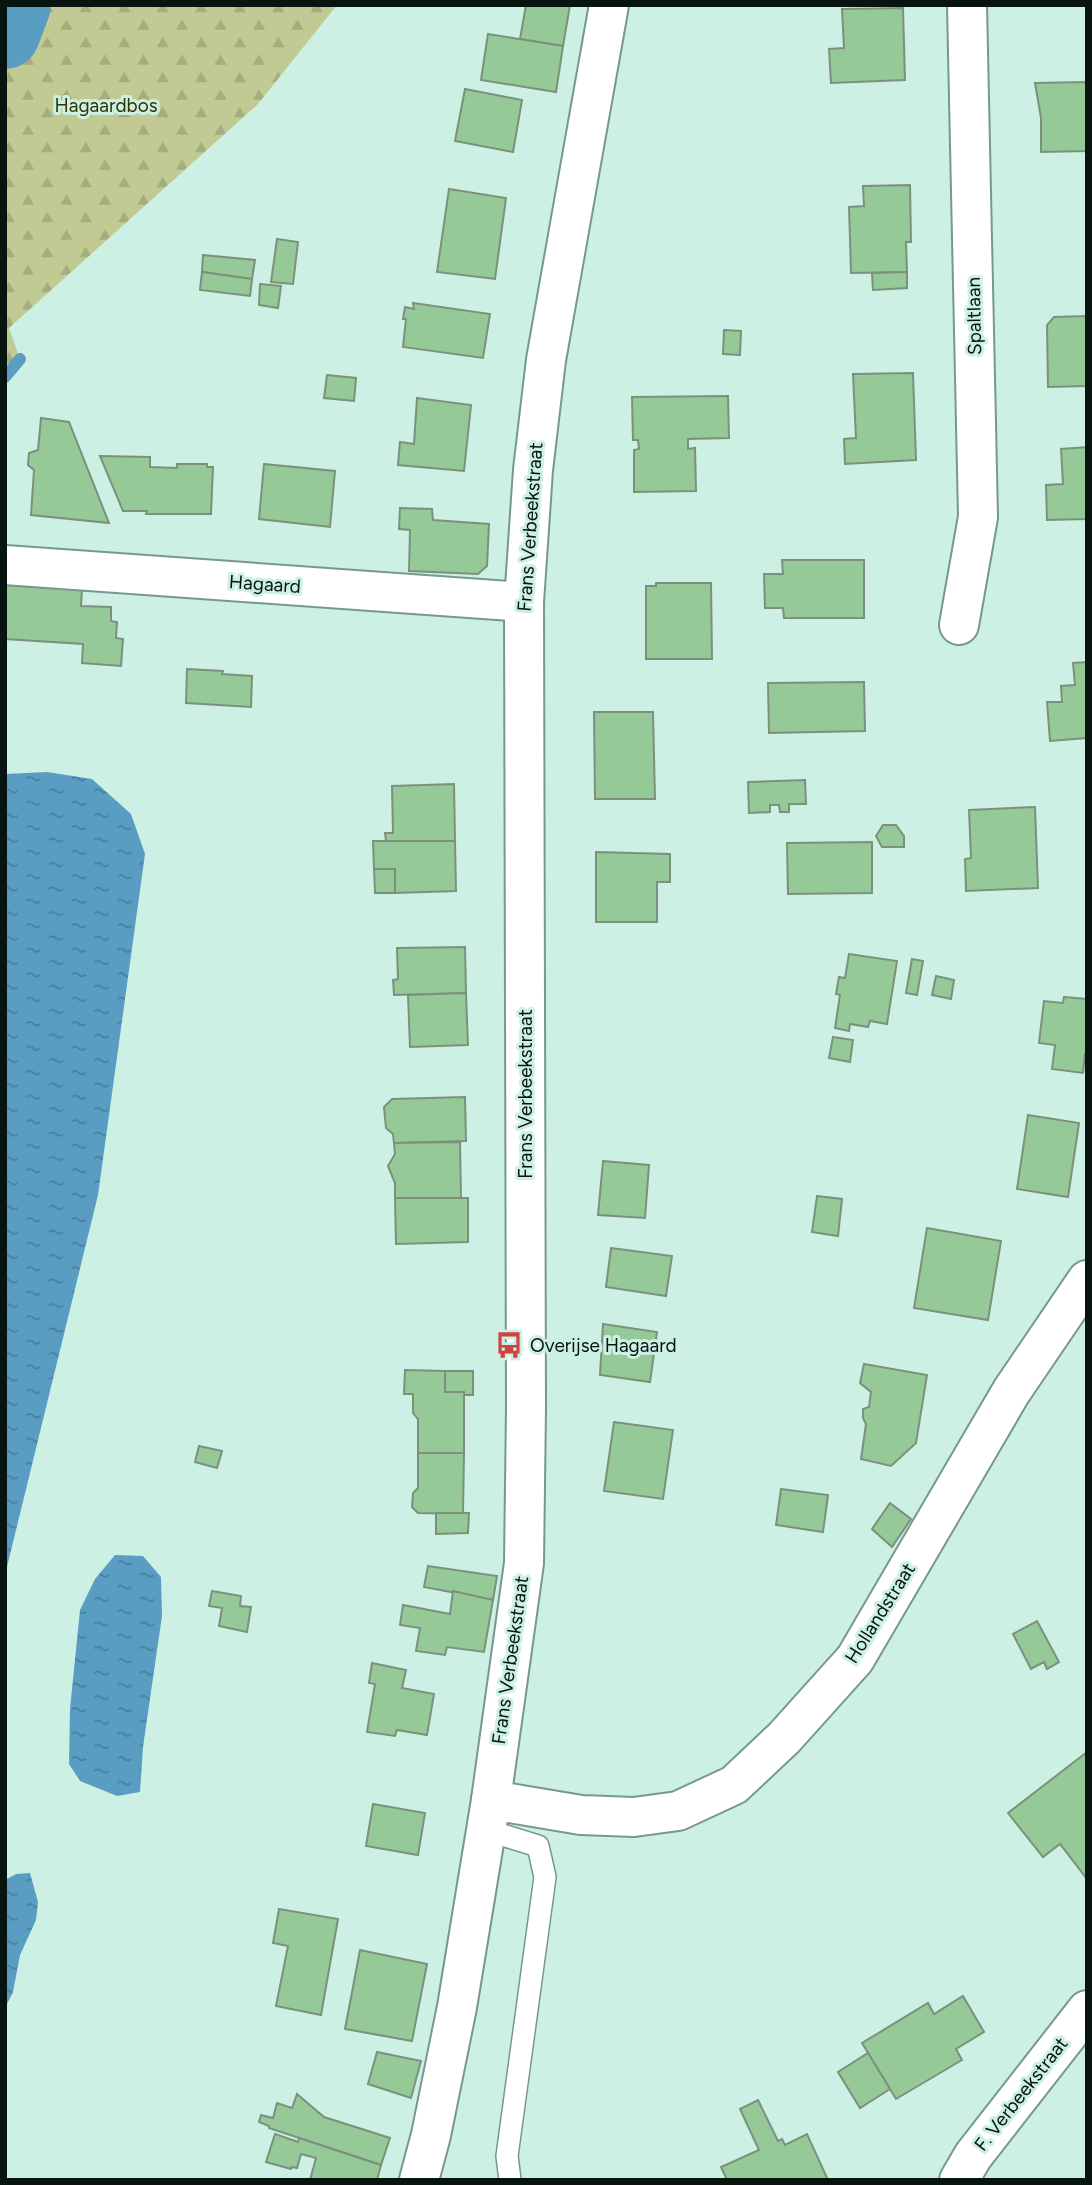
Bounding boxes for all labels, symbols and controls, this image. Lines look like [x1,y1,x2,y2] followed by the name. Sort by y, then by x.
[54,94,158,117] park label: Hagaardbos
[962,277,986,355] street label: Spaltlaan
[513,442,547,612] street label: Frans Verbeekstraat
[228,570,302,598] street label: Hagaard
[514,1009,537,1179] street label: Frans Verbeekstraat
[494,1330,524,1360] bus stop icon: Overijse Hagaard
[530,1334,677,1357] place label: Overijse Hagaard
[840,1559,920,1667] street label: Hollandstraat
[487,1574,533,1746] street label: Frans Verbeekstraat
[969,2032,1073,2156] street label: F. Verbeekstraat

